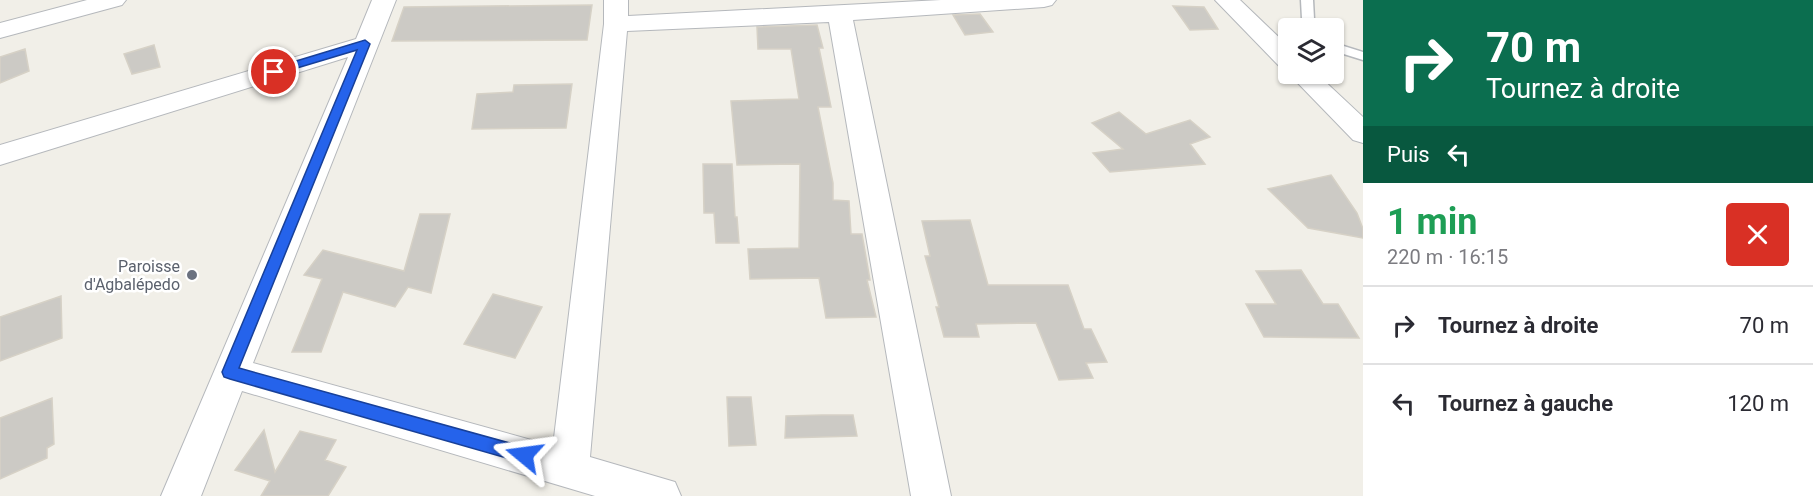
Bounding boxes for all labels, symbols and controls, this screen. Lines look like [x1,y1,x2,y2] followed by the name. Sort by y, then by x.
[1278,18,1344,84] map controls
[1278,18,1344,84] button: layers
[1486,23,1581,72] text: 70 m
[1387,24,1465,102] icon: right
[248,46,299,97] pin
[257,55,290,88] icon: arrive
[1486,73,1680,105] text: Tournez à droite
[1442,138,1475,171] icon: left
[1387,142,1430,167] text: Puis
[1387,201,1478,243] text: 1 min
[1726,203,1789,266] button: close
[1387,245,1508,269] text: 220 m · 16:15
[84,257,180,294] place label: Paroisse d'Agbalépedo
[185,268,199,282] marker: Paroisse d'Agbalépedo
[1387,309,1420,342] icon: right
[1438,313,1598,338] text: Tournez à droite
[1740,313,1789,338] text: 70 m
[1387,387,1420,420] icon: left
[1438,391,1613,416] text: Tournez à gauche
[1727,391,1789,416] text: 120 m
[492,423,556,487] position arrow

